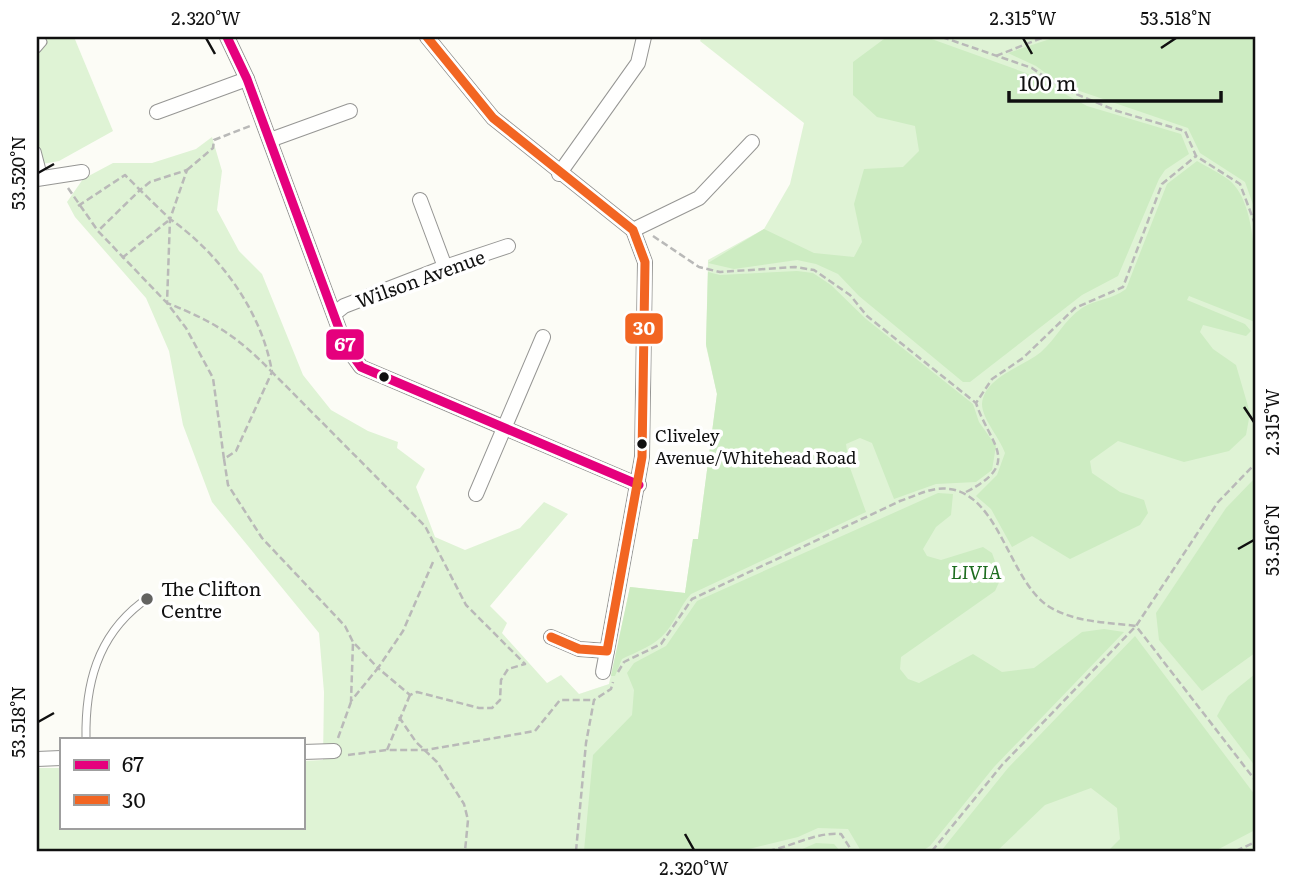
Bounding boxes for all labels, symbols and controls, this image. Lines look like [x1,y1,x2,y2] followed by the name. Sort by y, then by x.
[171,4,241,31] text: 2.320°W
[990,4,1057,31] text: 2.315°W
[1140,4,1212,31] text: 53.518°N
[1009,60,1220,104] scale bar
[1019,66,1076,97] text: 100 m
[4,136,31,210] text: 53.520°N
[351,242,489,314] street label: Wilson Avenue
[624,312,664,345] line badge: 30
[633,313,655,341] text: 30
[325,328,365,361] line badge: 67
[334,329,356,357] text: 67
[377,370,391,384] unlabelled marker
[1258,388,1285,455] text: 2.315°W
[655,422,856,469] place label: Cliveley Avenue/Whitehead Road
[635,437,649,451] marker: Cliveley Avenue/Whitehead Road
[1258,504,1285,576] text: 53.516°N
[951,557,1002,585] park label: LIVIA
[161,574,261,624] place label: The Clifton Centre
[139,591,155,607] marker: The Clifton Centre
[4,686,31,758] text: 53.518°N
[60,738,304,828] legend
[122,747,144,778] text: 67
[122,783,146,814] text: 30
[659,854,729,881] text: 2.320°W

